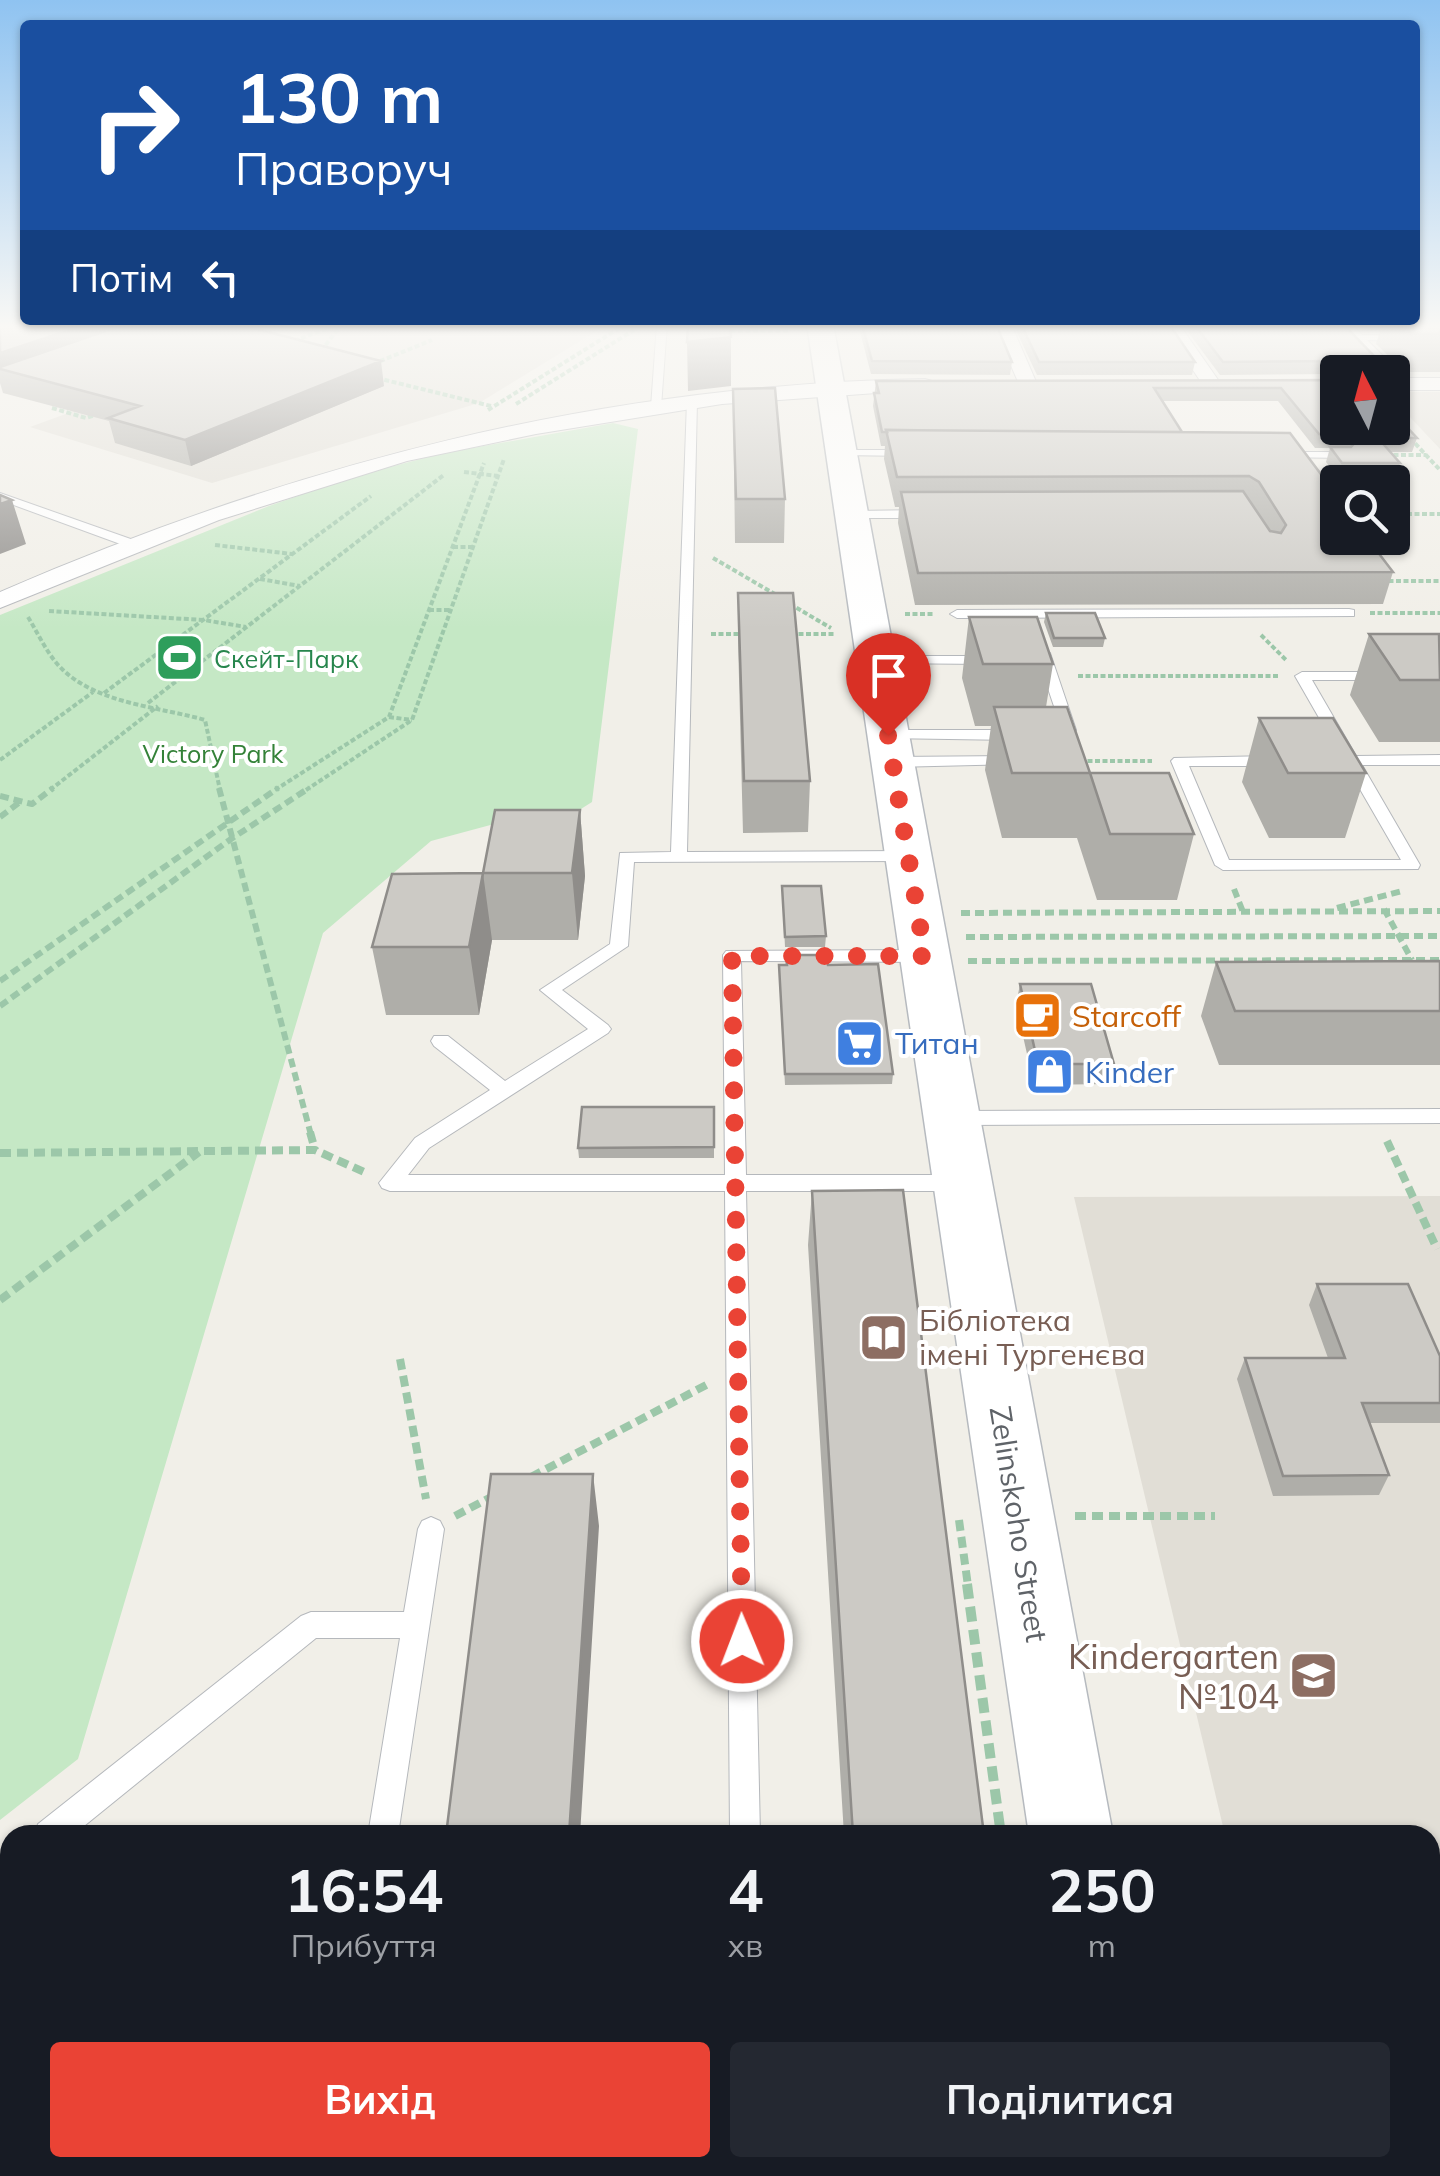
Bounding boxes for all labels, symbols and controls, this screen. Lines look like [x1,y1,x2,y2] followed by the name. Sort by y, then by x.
[235,53,443,141] text: 130 m
[70,60,200,190] icon: right
[235,140,452,196] text: Праворуч
[193,250,248,305] icon: left
[70,254,173,302] text: Потім
[1320,355,1410,445] north arrow
[1320,355,1410,555] map controls
[1320,465,1410,555] button: search
[153,632,205,684] sports icon: Скейт-Парк
[846,633,931,736] pin
[214,643,359,674] place label: Скейт-Парк
[861,648,916,703] icon: arrive
[143,738,285,769] park label: Victory Park
[1011,990,1063,1042] cafe icon: Starcoff
[1072,997,1182,1035] place label: Starcoff
[834,1017,886,1069] supermarket icon: Титан
[895,1024,979,1062] place label: Титан
[1024,1046,1076,1098] shop icon: Kinder
[1085,1053,1174,1091] place label: Kinder
[919,1301,1146,1373] place label: Бібліотека імені Тургенєва
[858,1311,910,1363] library icon: Бібліотека імені Тургенєва
[982,1403,1056,1645] street label: Zelinskoho Street
[690,1589,794,1693] position arrow
[1068,1634,1279,1718] place label: Kindergarten №104
[1288,1650,1340,1702] school or university icon: Kindergarten №104
[284,1852,443,1927] text: 16:54
[727,1852,763,1927] text: 4
[1048,1852,1156,1927] text: 250
[291,1925,437,1965] text: Прибуття
[728,1925,763,1965] text: хв
[1088,1925,1116,1965] text: m
[50,2042,710,2157] button: Вихід
[730,2042,1390,2157] button: Поділитися

